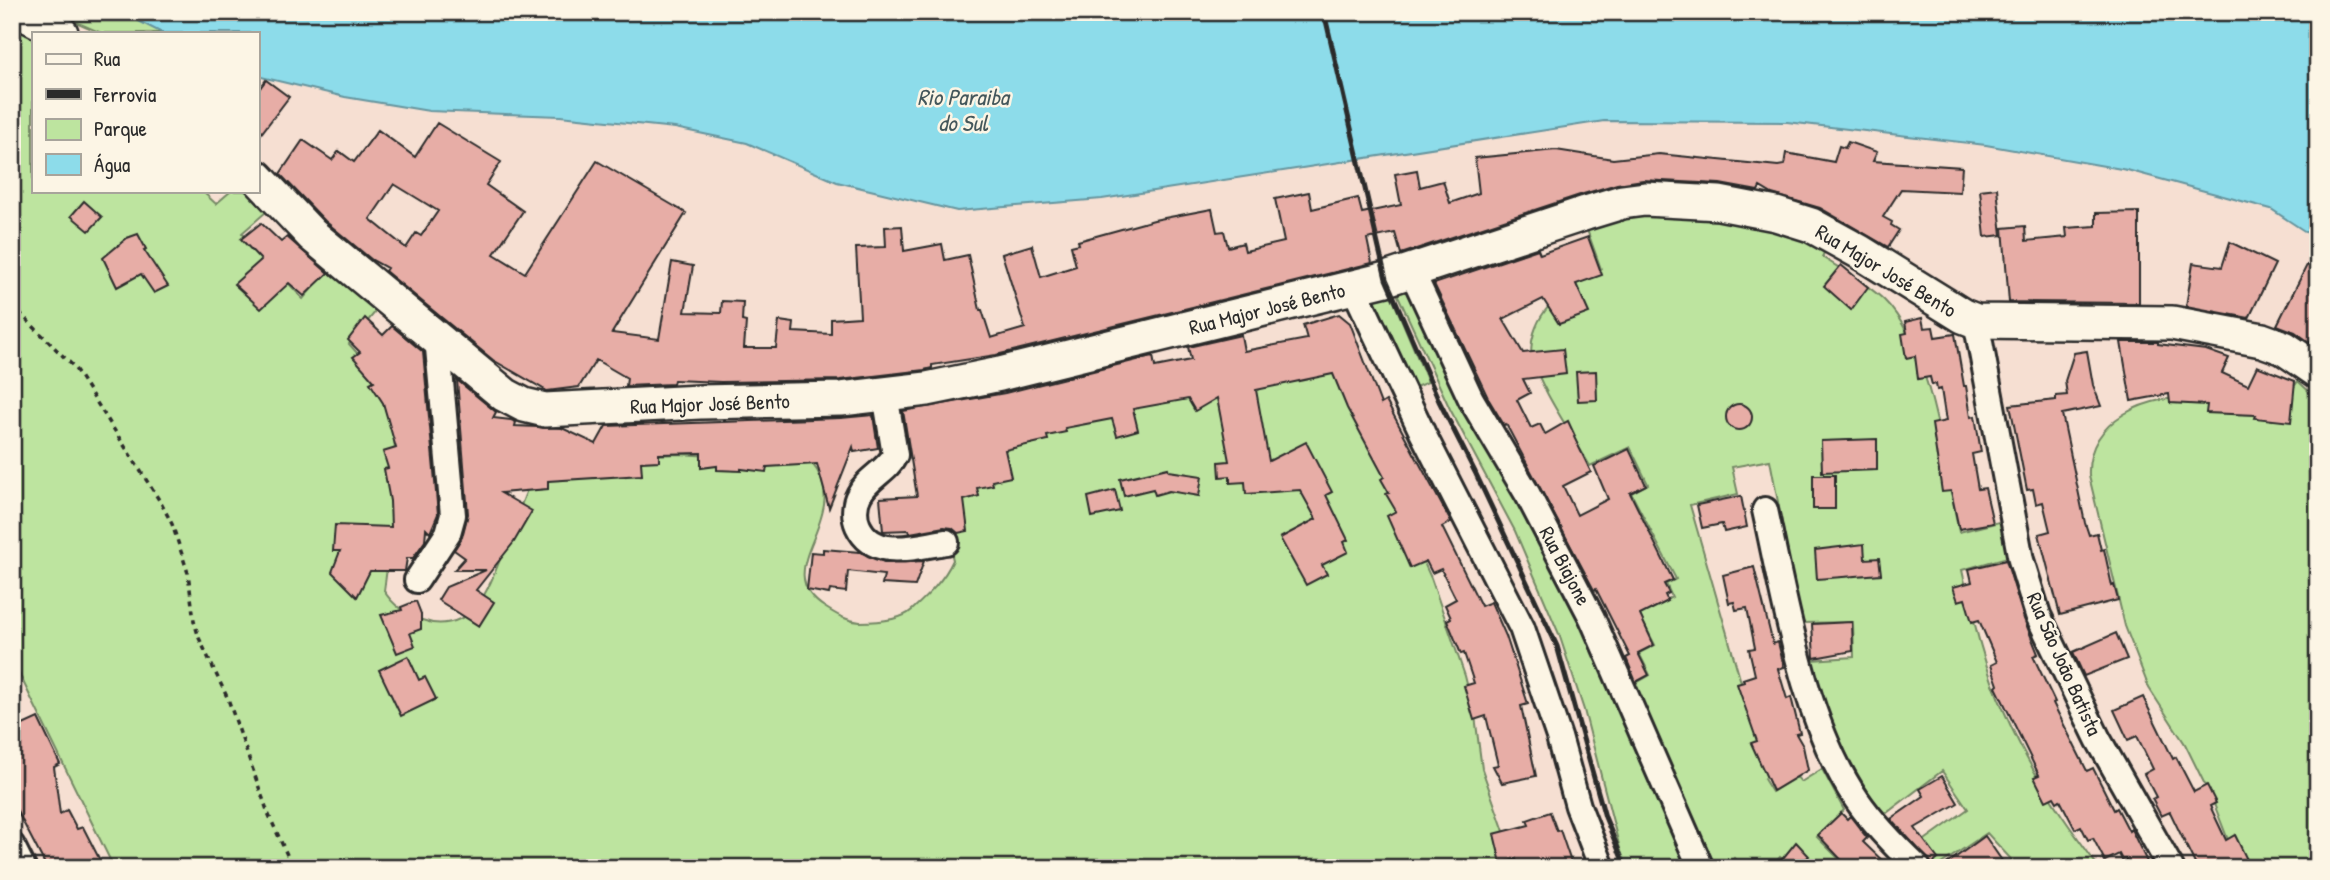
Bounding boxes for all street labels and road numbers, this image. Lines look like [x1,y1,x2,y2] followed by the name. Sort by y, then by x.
[1810,217,1962,324] street label: Rua Major José Bento
[1186,275,1348,342] street label: Rua Major José Bento
[630,386,790,421] street label: Rua Major José Bento
[1532,521,1598,610] street label: Rua Biajone
[2020,587,2109,740] street label: Rua São João Batista

